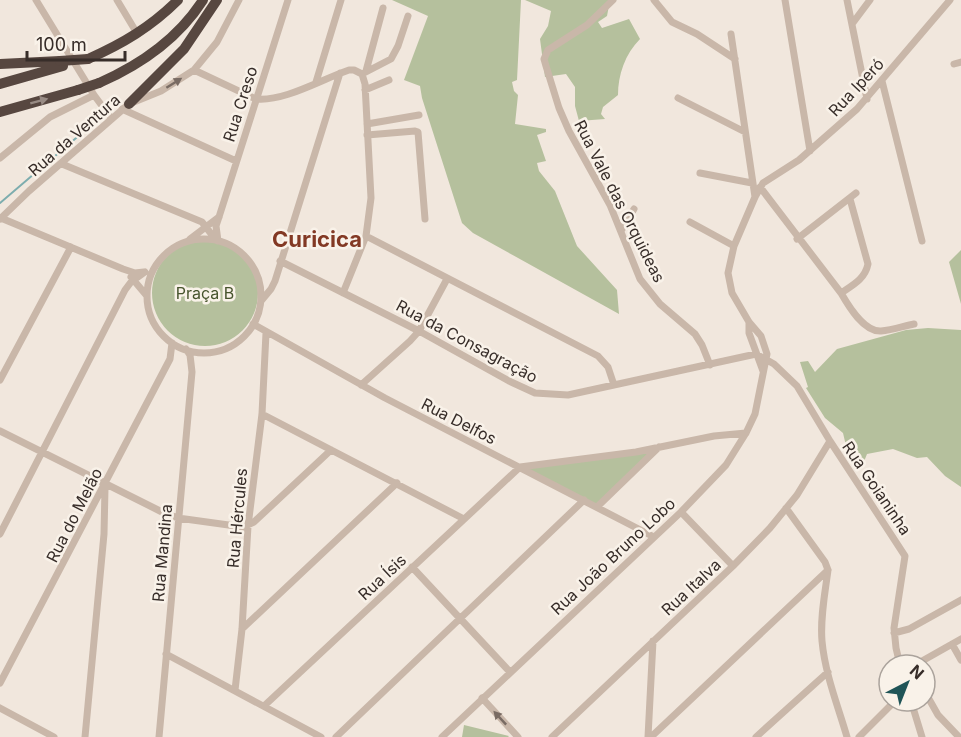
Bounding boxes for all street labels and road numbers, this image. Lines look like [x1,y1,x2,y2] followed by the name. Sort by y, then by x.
[824,54,888,120] street label: Rua Iperó
[218,64,262,144] street label: Rua Creso
[24,90,124,180] street label: Rua da Ventura
[570,116,670,286] street label: Rua Vale das Orquideas
[393,295,541,387] street label: Rua da Consagração
[418,394,500,448] street label: Rua Delfos
[838,437,916,539] street label: Rua Goianinha
[42,464,106,566] street label: Rua do Melão
[223,467,251,569] street label: Rua Hércules
[547,493,679,619] street label: Rua João Bruno Lobo
[148,503,176,603] street label: Rua Mandina
[354,550,410,604] street label: Rua Ísis
[657,554,725,620] street label: Rua Italva

